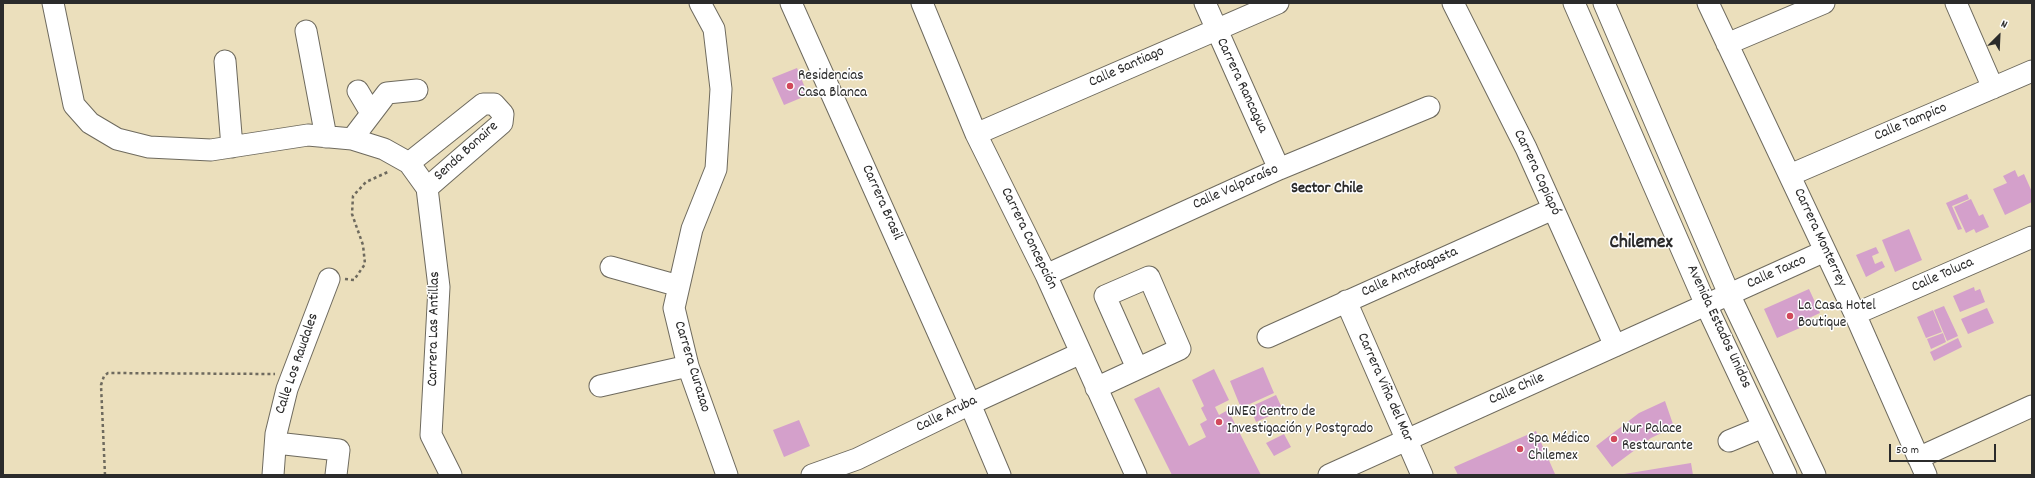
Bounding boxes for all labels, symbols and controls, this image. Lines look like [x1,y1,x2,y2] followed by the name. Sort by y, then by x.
[1979,16,2019,56] north arrow
[1998,17,2010,33] text: N
[1211,36,1271,136] street label: Carrera Rancagua
[1086,43,1168,93] street label: Calle Santiago
[798,68,867,103] place label: Residencias Casa Blanca
[785,81,795,91] marker: Residencias Casa Blanca
[1872,100,1950,146] street label: Calle Tampico
[431,118,503,186] street label: Senda Bonaire
[1508,127,1564,219] street label: Carrera Copiapó
[1190,161,1282,215] street label: Calle Valparaíso
[856,163,906,243] street label: Carrera Brasil
[1291,180,1363,200] district label: Sector Chile
[996,185,1060,293] street label: Carrera Concepción
[1788,186,1850,290] street label: Carrera Monterrey
[1610,233,1672,255] district label: Chilemex
[1359,244,1461,302] street label: Calle Antofagasta
[1745,252,1809,294] street label: Calle Taxco
[1909,254,1977,298] street label: Calle Toluca
[1681,262,1755,392] street label: Avenida Estados Unidos
[425,271,445,387] street label: Carrera Las Antillas
[1798,298,1876,333] place label: La Casa Hotel Boutique
[272,311,324,417] street label: Calle Los Raudales
[1785,311,1795,321] marker: La Casa Hotel Boutique
[669,319,713,415] street label: Carrera Curazao
[1352,331,1416,445] street label: Carrera Viña del Mar
[1486,370,1548,410] street label: Calle Chile
[914,393,980,437] street label: Calle Aruba
[1227,404,1373,439] place label: UNEG Centro de Investigación y Postgrado
[1214,417,1224,427] marker: UNEG Centro de Investigación y Postgrado
[1622,421,1693,456] place label: Nur Palace Restaurante
[1528,431,1590,466] place label: Spa Médico Chilemex
[1609,434,1619,444] marker: Nur Palace Restaurante
[1891,436,1998,462] scale bar
[1896,442,1919,459] text: 50 m
[1515,444,1525,454] marker: Spa Médico Chilemex

